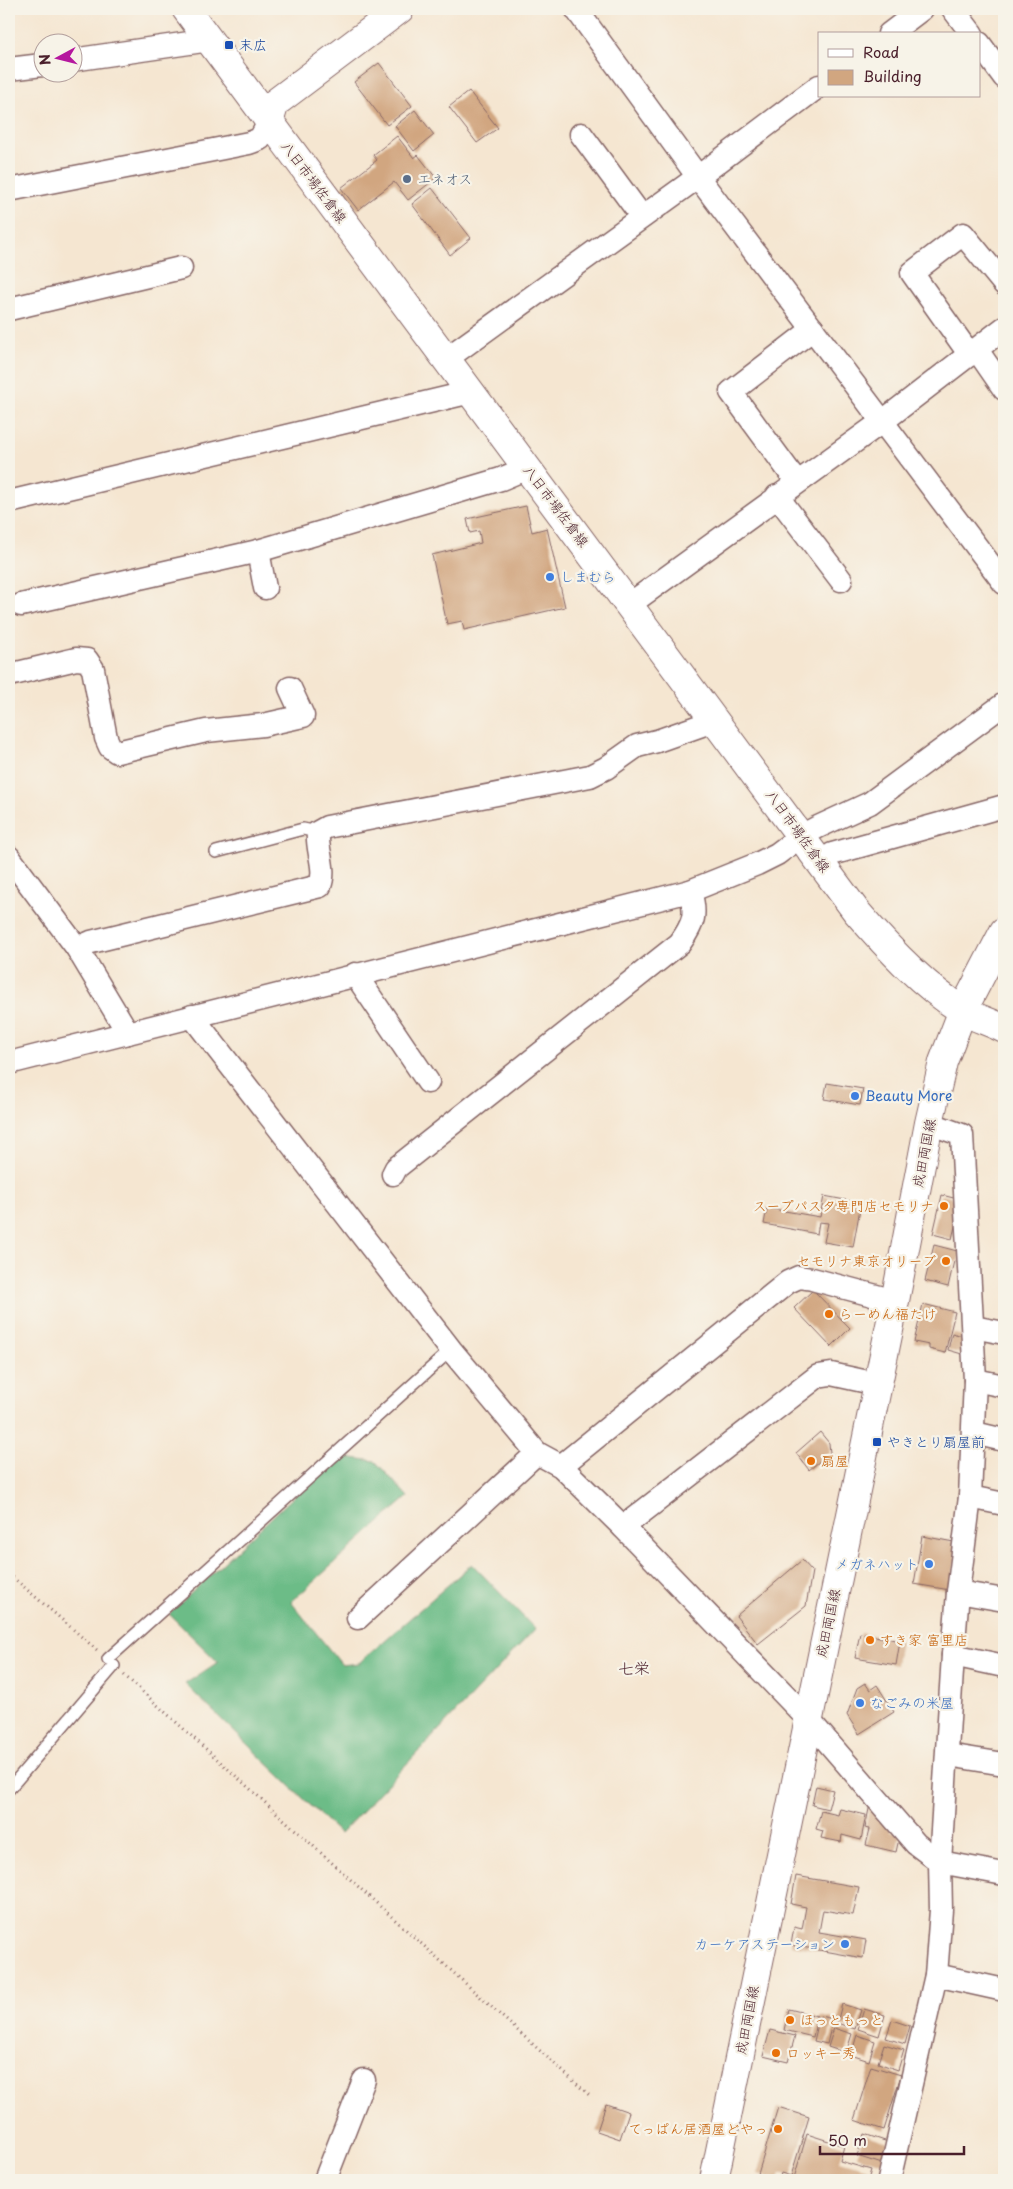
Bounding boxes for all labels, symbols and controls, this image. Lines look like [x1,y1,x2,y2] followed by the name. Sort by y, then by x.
[32,32,82,82] north arrow
[818,32,980,98] legend
[239,34,267,55] place label: 末広
[223,39,235,51] marker: 末広
[863,40,899,63] text: Road
[34,53,56,66] text: N
[863,64,922,87] text: Building
[277,136,352,227] street label: 八日市場佐倉線
[417,168,472,189] place label: エネオス
[401,173,413,185] marker: エネオス
[519,460,594,551] street label: 八日市場佐倉線
[560,566,616,587] place label: しまむら
[544,571,556,583] marker: しまむら
[761,785,836,877] street label: 八日市場佐倉線
[865,1085,952,1106] place label: Beauty More
[849,1090,861,1102] marker: Beauty More
[907,1117,940,1189] street label: 成田両国線
[753,1195,934,1216] place label: スープパスタ専門店セモリナ
[938,1200,950,1212] marker: スープパスタ専門店セモリナ
[797,1250,936,1271] place label: セモリナ東京オリーブ
[940,1255,952,1267] marker: セモリナ東京オリーブ
[839,1303,937,1324] place label: らーめん福たけ
[823,1308,835,1320] marker: らーめん福たけ
[887,1431,985,1452] place label: やきとり扇屋前
[871,1436,883,1448] marker: やきとり扇屋前
[821,1450,849,1471] place label: 扇屋
[805,1455,817,1467] marker: 扇屋
[835,1553,919,1574] place label: メガネハット
[923,1558,935,1570] marker: メガネハット
[810,1586,845,1659] street label: 成田両国線
[880,1629,969,1650] place label: すき家 富里店
[864,1634,876,1646] marker: すき家 富里店
[618,1655,650,1679] district label: 七栄
[870,1692,954,1713] place label: なごみの米屋
[854,1697,866,1709] marker: なごみの米屋
[694,1933,835,1954] place label: カーケアステーション
[839,1938,851,1950] marker: カーケアステーション
[730,1984,763,2056] street label: 成田両国線
[800,2009,884,2030] place label: ほっともっと
[784,2014,796,2026] marker: ほっともっと
[786,2042,856,2063] place label: ロッキー秀
[770,2047,782,2059] marker: ロッキー秀
[628,2118,768,2139] place label: てっぱん居酒屋どやっ
[772,2123,784,2135] marker: てっぱん居酒屋どやっ
[820,2124,964,2156] scale bar
[828,2128,867,2151] text: 50 m

